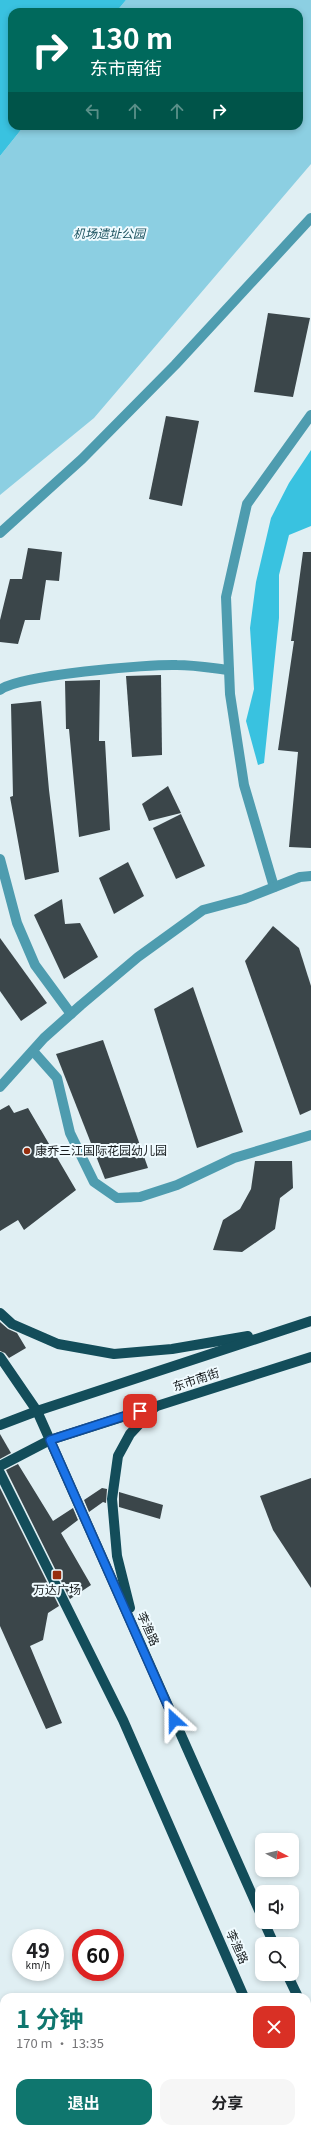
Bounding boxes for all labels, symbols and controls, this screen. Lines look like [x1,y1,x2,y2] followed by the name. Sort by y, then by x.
[90,17,173,57] text: 130 m
[24,24,76,76] icon: right
[90,54,162,80] text: 东市南街
[82,100,104,122] icon: left
[124,100,146,122] icon: ahead
[166,100,188,122] icon: ahead
[208,100,230,122] icon: right
[73,224,147,241] park label: 机场遗址公园
[35,1141,167,1158] place label: 康乔三江国际花园幼儿园
[22,1146,32,1156] marker: 康乔三江国际花园幼儿园
[170,1363,221,1394] street label: 东市南街
[123,1394,157,1428] pin
[129,1400,151,1422] icon: arrive
[51,1569,63,1581] marker: 万达广场
[33,1580,81,1597] place label: 万达广场
[134,1608,164,1648] street label: 李渔路
[153,1699,195,1741] position arrow
[255,1833,299,1877] north arrow
[255,1833,299,1981] map controls
[255,1885,299,1929] button: sound
[223,1926,253,1966] street label: 李渔路
[72,1929,124,1981] speed limit sign: 60
[26,1935,50,1964] text: 49
[255,1937,299,1981] button: search
[26,1957,50,1972] text: km/h
[16,2000,84,2035] text: 1 分钟
[253,2006,295,2048] button: close
[16,2033,104,2052] text: 170 m · 13:35
[16,2079,152,2125] button: 退出
[160,2079,295,2125] button: 分享

